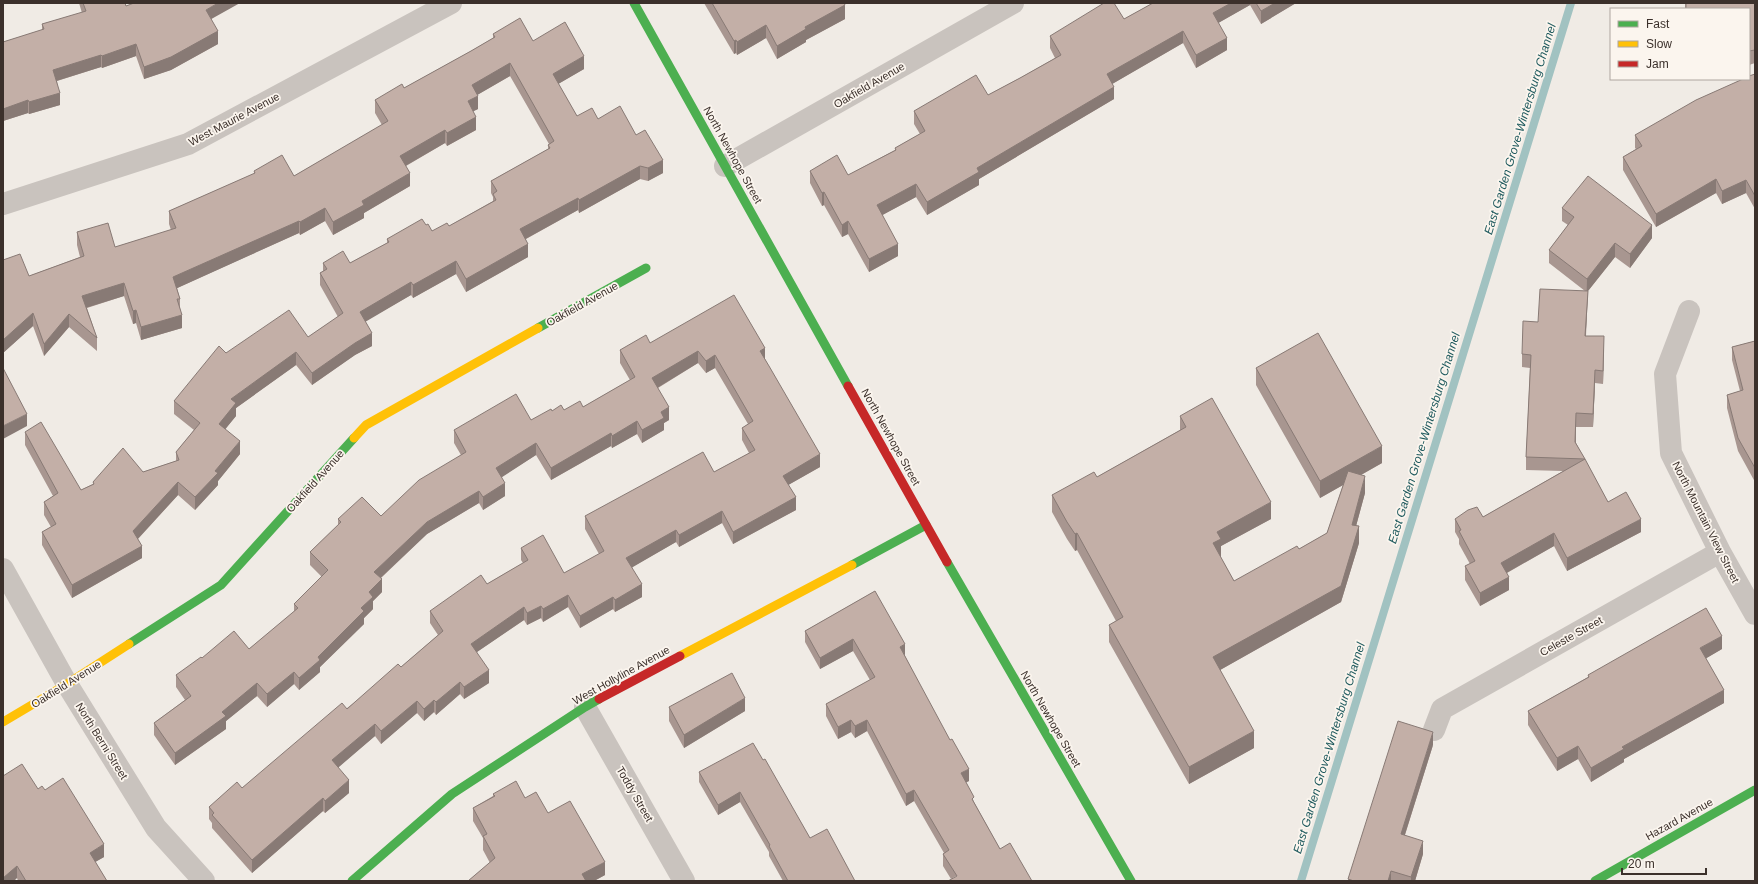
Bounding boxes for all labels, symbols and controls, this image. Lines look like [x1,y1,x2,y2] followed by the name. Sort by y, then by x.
[1610,8,1750,80] legend
[1646,17,1670,31] text: Fast
[1481,21,1559,236] water label: East Garden Grove-Wintersburg Channel
[1646,37,1672,51] text: Slow
[1646,57,1669,71] text: Jam
[831,60,907,110] street label: Oakfield Avenue
[187,90,281,148] street label: West Maurie Avenue
[701,104,765,206] street label: North Newhope Street
[544,279,620,329] street label: Oakfield Avenue
[1385,330,1463,545] water label: East Garden Grove-Wintersburg Channel
[859,386,923,488] street label: North Newhope Street
[284,447,346,515] street label: Oakfield Avenue
[1670,459,1742,585] street label: North Mountain View Street
[1538,614,1604,658] street label: Celeste Street
[1290,640,1368,855] water label: East Garden Grove-Wintersburg Channel
[570,643,672,707] street label: West Hollyline Avenue
[29,658,103,710] street label: Oakfield Avenue
[1019,669,1083,769] street label: North Newhope Street
[74,700,130,782] street label: North Berni Street
[614,764,656,824] street label: Toddy Street
[1643,796,1715,842] street label: Hazard Avenue
[1622,850,1706,876] scale bar
[1628,857,1655,871] text: 20 m

